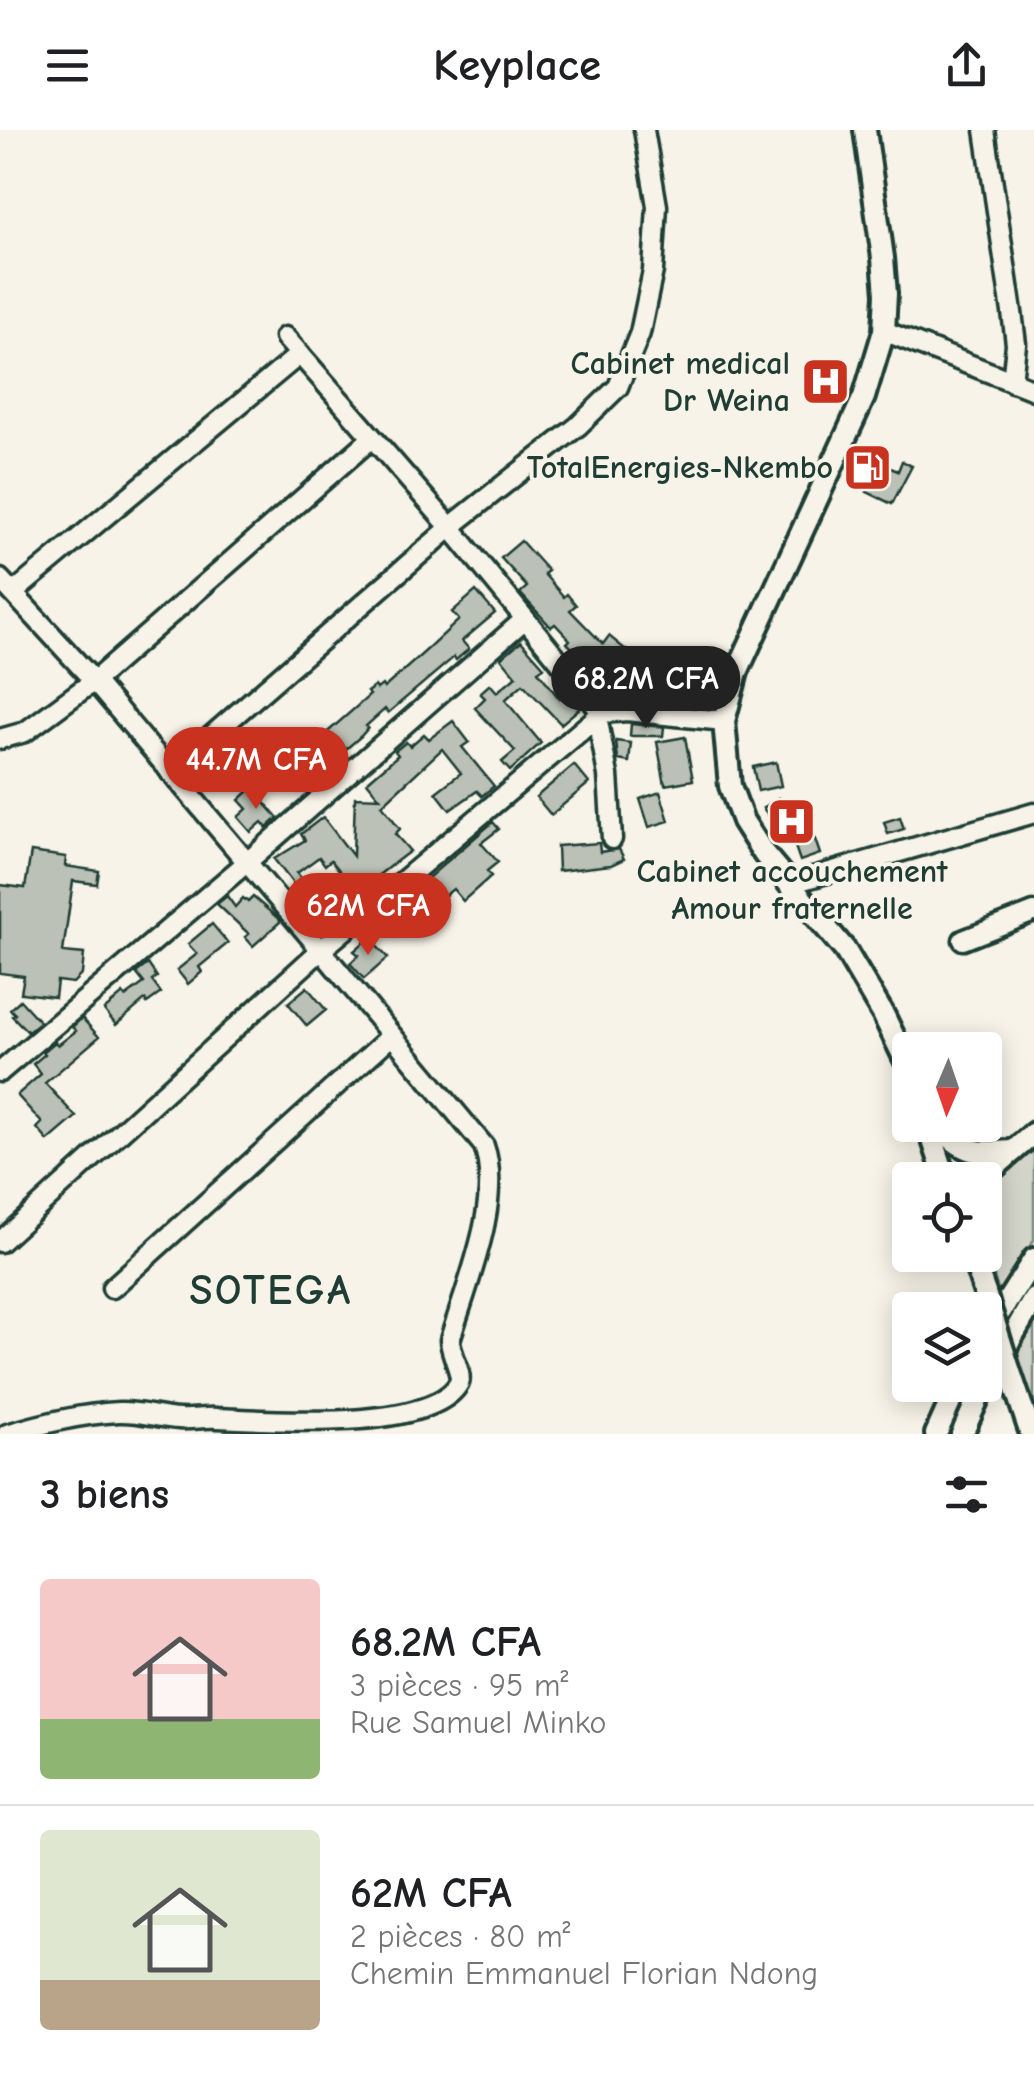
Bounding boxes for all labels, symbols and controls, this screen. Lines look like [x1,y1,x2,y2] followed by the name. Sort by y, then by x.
[40,38,95,93] icon: menu
[939,38,994,93] icon: share
[433,39,601,91] text: Keyplace
[570,345,790,419] place label: Cabinet medical Dr Weina
[799,355,851,407] hospital icon: Cabinet medical Dr Weina
[842,441,894,493] fuel station icon: TotalEnergies-Nkembo
[527,449,833,486] place label: TotalEnergies-Nkembo
[532,646,760,731] pin: 68.2M CFA
[573,660,719,697] text: 68.2M CFA
[142,727,370,812] pin: 44.7M CFA
[186,741,326,778] text: 44.7M CFA
[766,795,818,847] hospital icon: Cabinet accouchement Amour fraternelle
[636,853,948,927] place label: Cabinet accouchement Amour fraternelle
[276,873,460,958] pin: 62M CFA
[306,887,430,924] text: 62M CFA
[892,1032,1002,1142] north arrow
[892,1032,1002,1402] map controls
[892,1162,1002,1272] button: locate
[189,1266,353,1315] district label: SOTEGA
[892,1292,1002,1402] button: layers
[939,1467,994,1522] icon: filters
[40,1470,169,1519] text: 3 biens
[350,1618,541,1667] text: 68.2M CFA
[120,1619,240,1739] icon: home
[350,1667,568,1704] text: 3 pièces · 95 m²
[350,1704,606,1741] text: Rue Samuel Minko
[350,1869,512,1918] text: 62M CFA
[120,1870,240,1990] icon: home
[350,1918,571,1955] text: 2 pièces · 80 m²
[350,1955,818,1992] text: Chemin Emmanuel Florian Ndong

